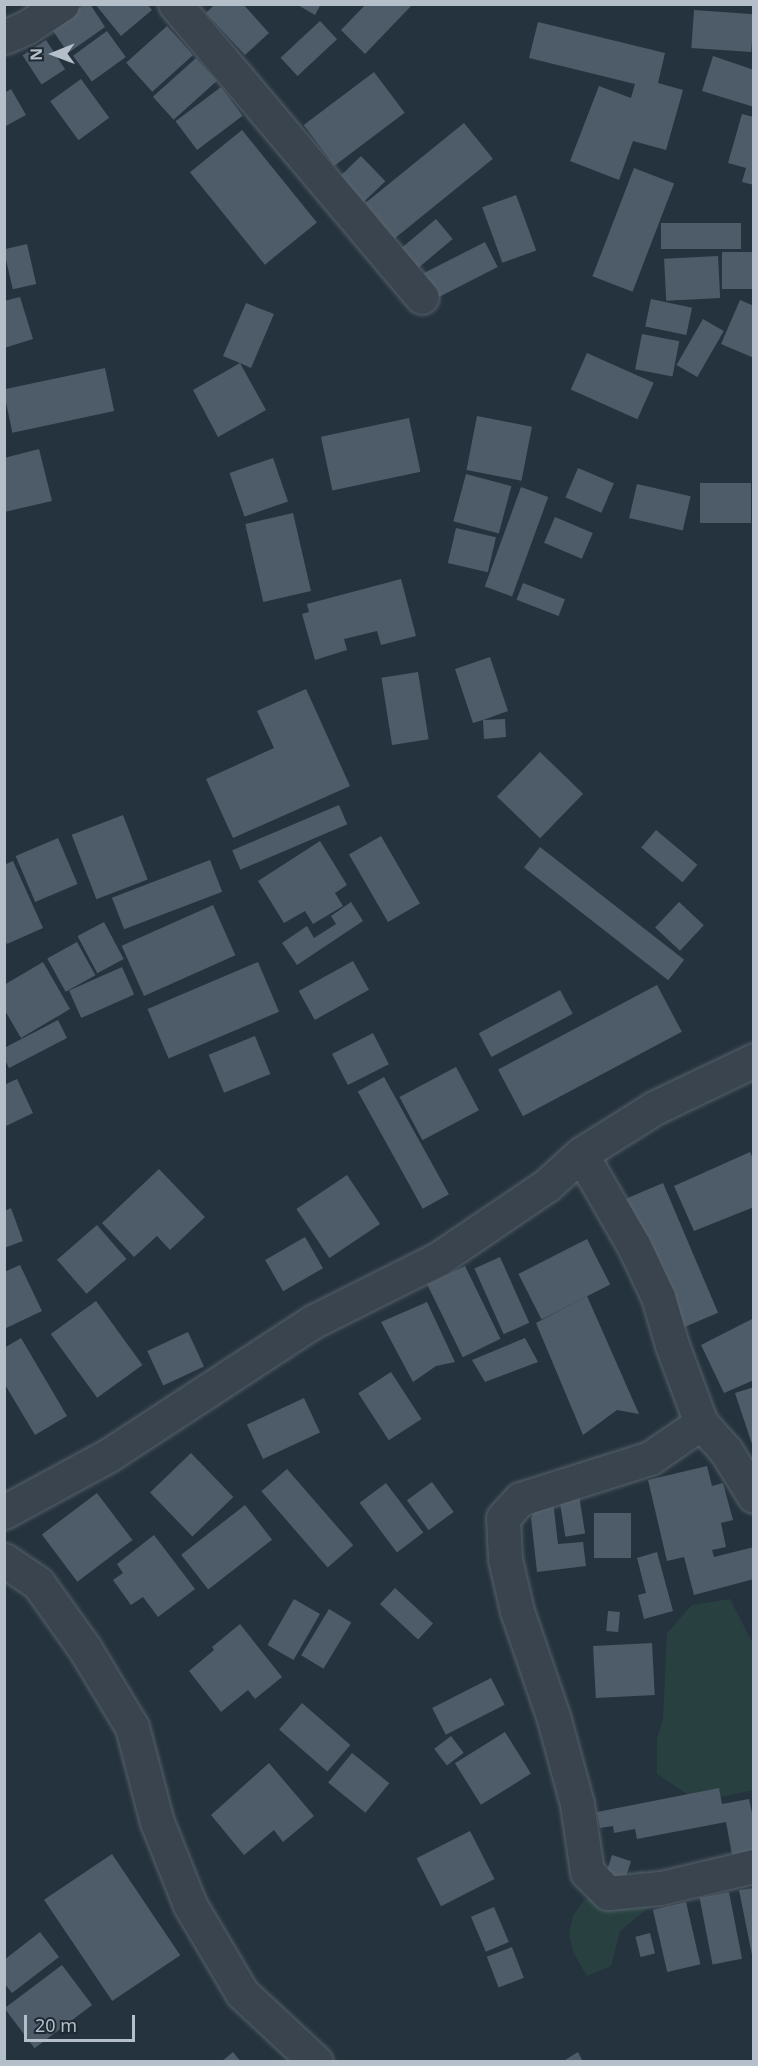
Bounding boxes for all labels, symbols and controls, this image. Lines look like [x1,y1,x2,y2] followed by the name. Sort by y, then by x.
[24,24,84,84] north arrow
[25,48,47,61] text: N
[27,2003,138,2041] scale bar
[35,2013,77,2037] text: 20 m

